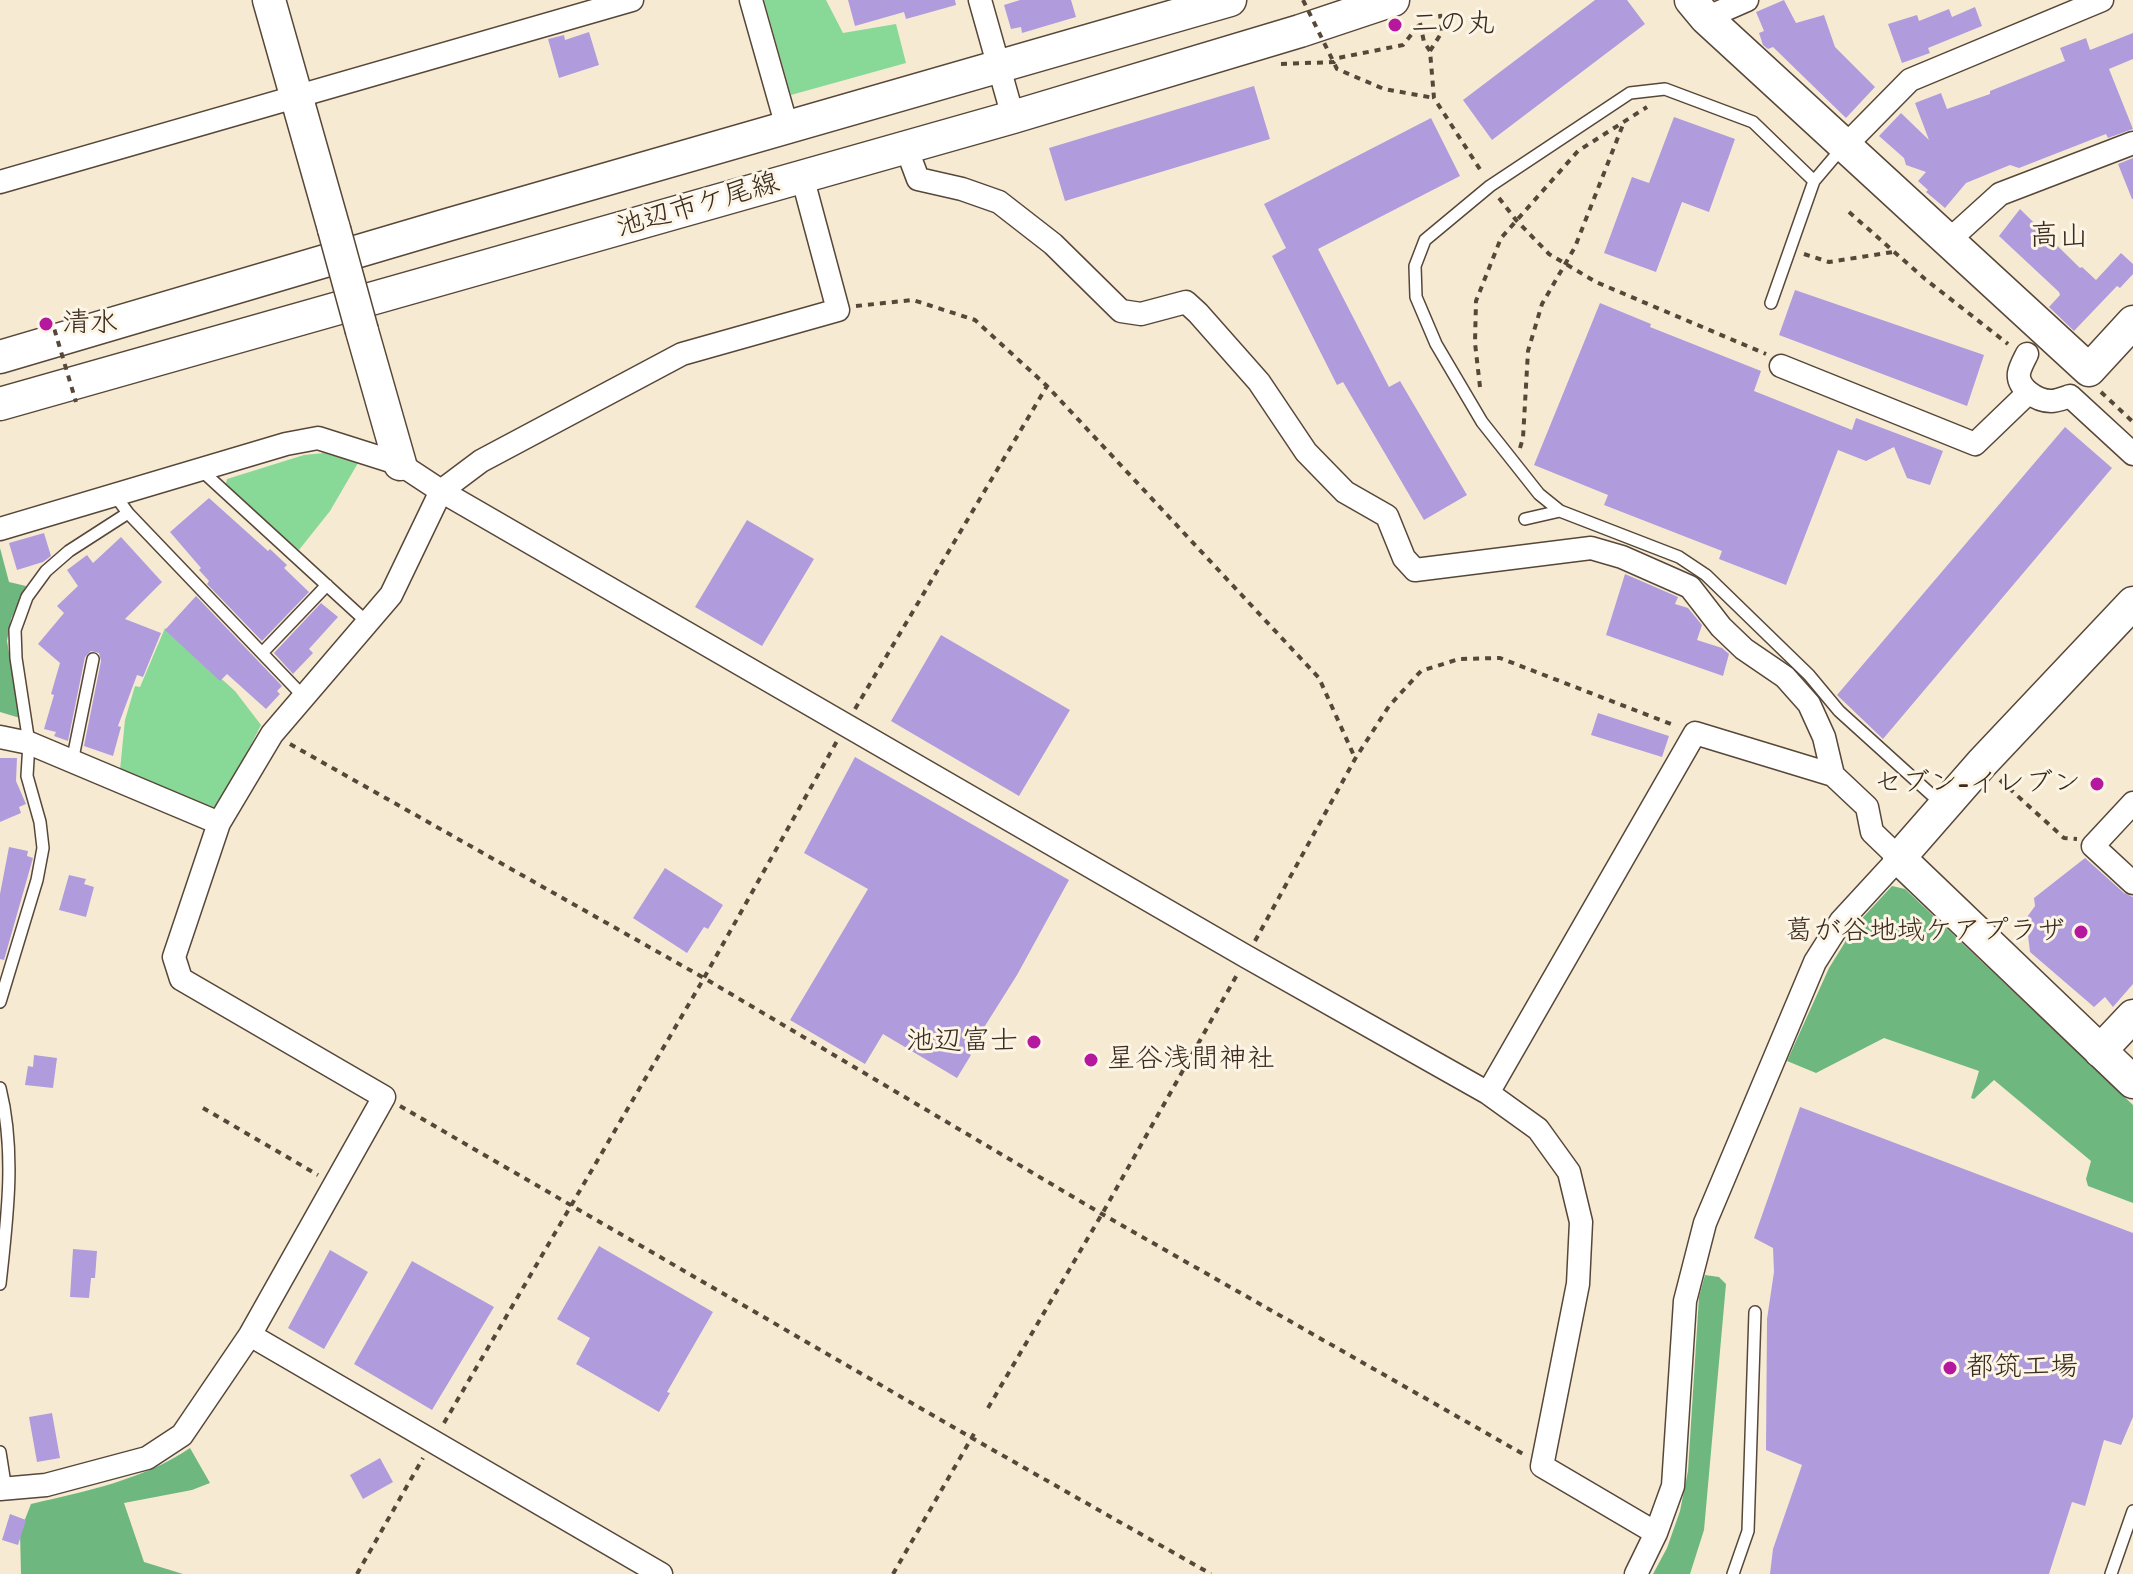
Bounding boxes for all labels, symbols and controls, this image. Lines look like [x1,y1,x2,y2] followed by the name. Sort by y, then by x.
[1411,8,1495,42] place label: 二の丸
[1386,16,1404,34] marker: 二の丸
[613,167,783,245] street label: 池辺市ケ尾線
[2029,219,2089,255] district label: 高山
[62,307,118,341] place label: 清水
[37,315,55,333] marker: 清水
[1874,767,2081,801] place label: セブン-イレブン
[2088,775,2106,793] marker: セブン-イレブン
[1785,915,2065,949] place label: 葛が谷地域ケアプラザ
[2072,923,2090,941] marker: 葛が谷地域ケアプラザ
[906,1025,1018,1059] place label: 池辺富士
[1025,1033,1043,1051] marker: 池辺富士
[1107,1043,1275,1077] place label: 星谷浅間神社
[1082,1051,1100,1069] marker: 星谷浅間神社
[1966,1351,2078,1385] place label: 都筑工場
[1941,1359,1959,1377] marker: 都筑工場

